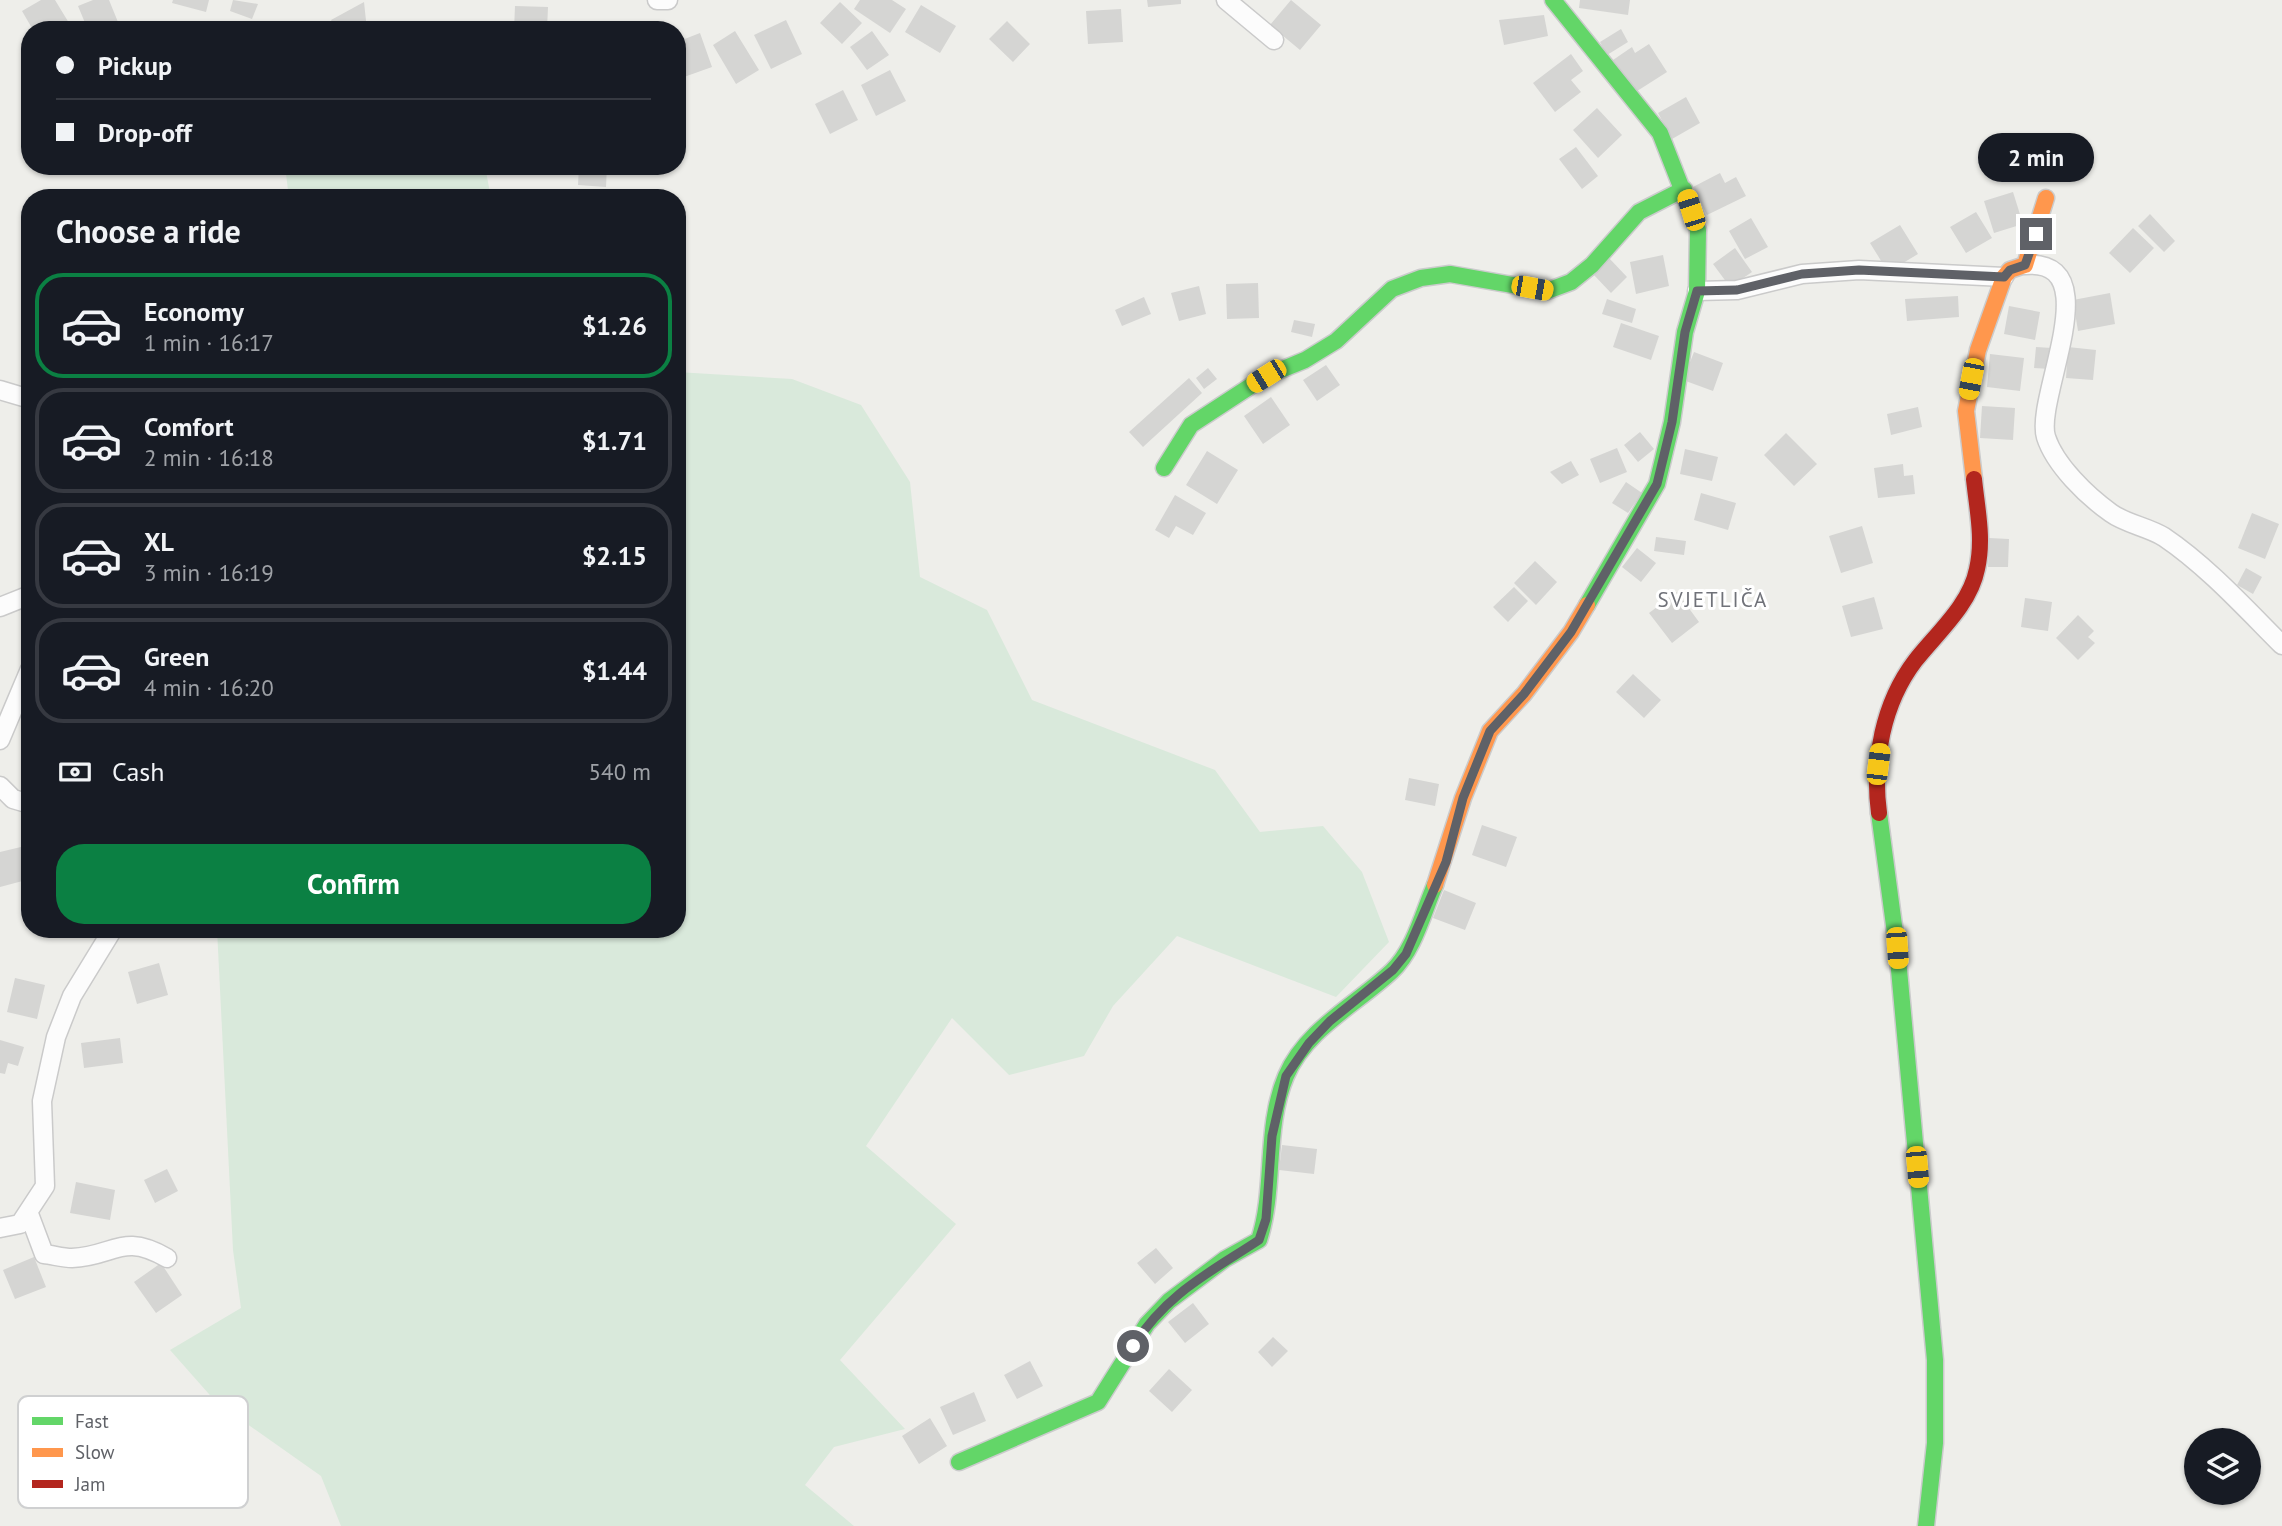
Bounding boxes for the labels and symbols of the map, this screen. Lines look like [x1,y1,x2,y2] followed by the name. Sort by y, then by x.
[1978,132,2094,182] callout: 2 min
[1675,187,1708,233] car
[2020,218,2052,250] route end
[1510,274,1555,302] car
[1243,356,1290,396] car
[1957,356,1986,402] car
[1658,586,1768,613] district label: SVJETLIČA
[1866,742,1891,786] car
[1886,926,1909,970] car
[1905,1145,1930,1189] car
[1117,1330,1149,1362] route start
[18,1396,248,1508] legend
[75,1409,109,1433] text: Fast
[75,1440,115,1464] text: Slow
[74,1472,105,1496] text: Jam

